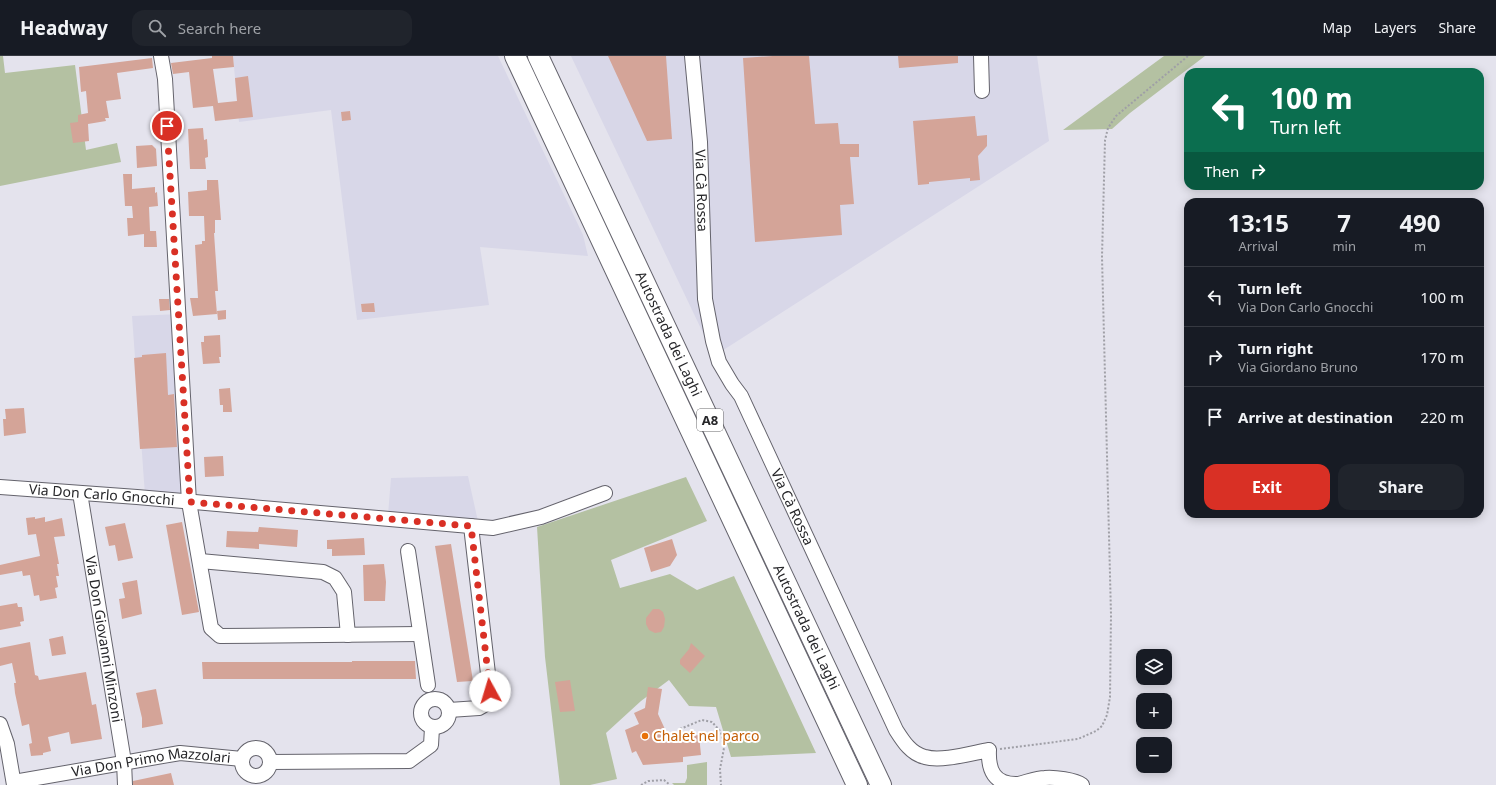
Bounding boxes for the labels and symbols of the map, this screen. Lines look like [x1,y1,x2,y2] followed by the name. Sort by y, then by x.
[150,109,184,143] pin
[691,149,713,232] street label: Via Cà Rossa
[632,268,707,399] street label: Autostrada dei Laghi
[697,409,723,431] road number: A8
[767,465,819,548] street label: Via Cà Rossa
[28,479,175,509] street label: Via Don Carlo Gnocchi
[81,554,127,724] street label: Via Don Giovanni Minzoni
[769,561,845,692] street label: Autostrada dei Laghi
[469,670,511,712] position arrow
[653,726,760,745] place label: Chalet nel parco
[640,731,650,741] marker: Chalet nel parco
[70,743,232,781] street label: Via Don Primo Mazzolari

